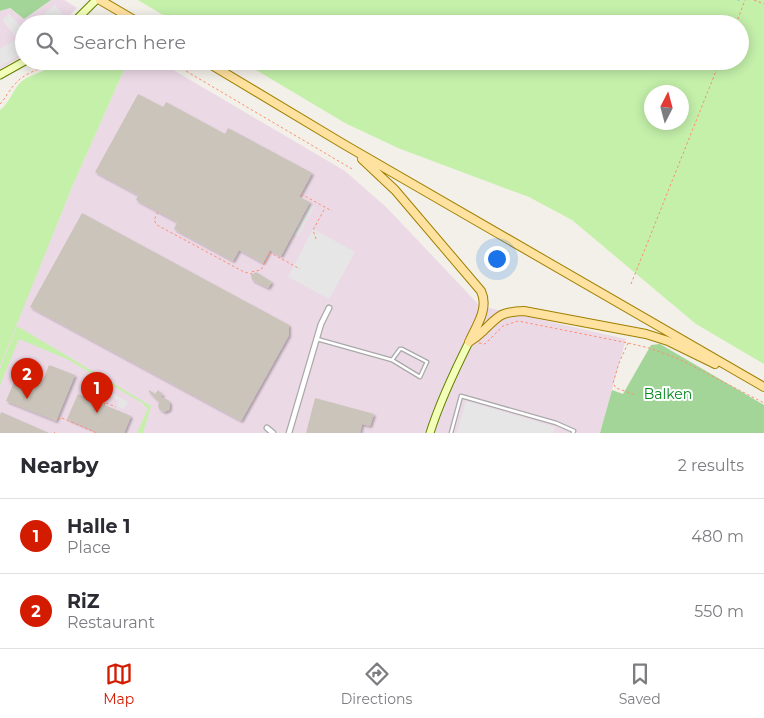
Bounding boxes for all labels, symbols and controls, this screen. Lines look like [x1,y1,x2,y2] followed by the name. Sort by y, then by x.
[15,15,749,70] search box
[33,29,61,57] icon: search
[73,31,186,54] text: Search here
[644,85,689,130] north arrow
[484,246,510,272] your location
[11,358,43,399] pin: 2
[81,372,113,413] pin: 1
[644,385,692,403] park label: Balken
[20,453,99,478] text: Nearby
[678,456,744,475] text: 2 results
[67,515,130,538] text: Halle 1
[33,527,39,546] text: 1
[691,527,744,546] text: 480 m
[67,538,111,557] text: Place
[67,590,99,613] text: RiZ
[31,602,41,621] text: 2
[694,602,744,621] text: 550 m
[67,613,155,632] text: Restaurant
[103,660,134,708] tab: Map
[341,660,412,708] tab: Directions
[619,660,661,708] tab: Saved

